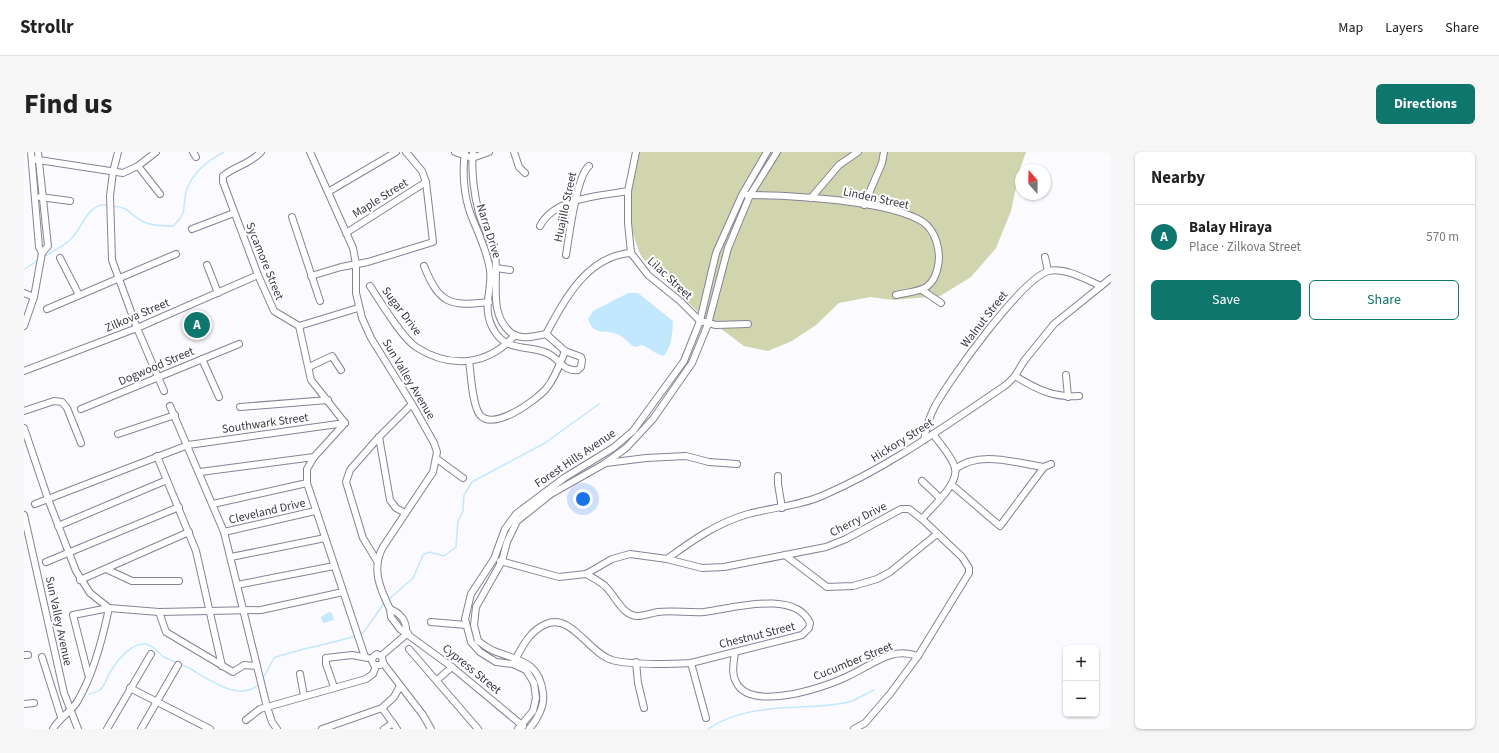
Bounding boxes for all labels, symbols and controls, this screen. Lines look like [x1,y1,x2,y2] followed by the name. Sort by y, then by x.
[20,14,74,41] text: Strollr
[1338,18,1363,38] text: Map
[1385,18,1423,38] text: Layers
[1445,18,1479,38] text: Share
[24,84,112,124] text: Find us
[1376,84,1475,124] button: Directions
[1015,164,1051,200] north arrow
[1151,166,1205,190] text: Nearby
[550,170,581,244] street label: Huajillo Street
[349,175,411,222] street label: Maple Street
[841,183,910,214] street label: Linden Street
[472,202,505,261] street label: Narra Drive
[1189,217,1272,238] text: Balay Hiraya
[241,220,288,303] street label: Sycamore Street
[1160,228,1168,246] text: A
[1426,228,1459,246] text: 570 m
[1189,238,1301,256] text: Place · Zilkova Street
[643,253,696,304] street label: Lilac Street
[1151,280,1301,320] button: Save
[1309,280,1459,320] button: Share
[378,283,426,339] street label: Sugar Drive
[957,287,1012,351] street label: Walnut Street
[102,294,172,337] street label: Zilkova Street
[184,310,210,340] pin: A
[378,336,439,423] street label: Sun Valley Avenue
[116,343,197,390] street label: Dogwood Street
[221,409,309,438] street label: Southwark Street
[868,414,937,466] street label: Hickory Street
[531,425,619,492] street label: Forest Hills Avenue
[573,489,593,509] your location
[227,494,307,529] street label: Cleveland Drive
[827,498,890,541] street label: Cherry Drive
[41,575,76,667] street label: Sun Valley Avenue
[717,618,797,653] street label: Chestnut Street
[811,638,896,685] street label: Cucumber Street
[439,640,505,698] street label: Cypress Street
[1063,645,1099,717] map controls
[1063,645,1099,681] button: +
[1063,681,1099,717] button: −

